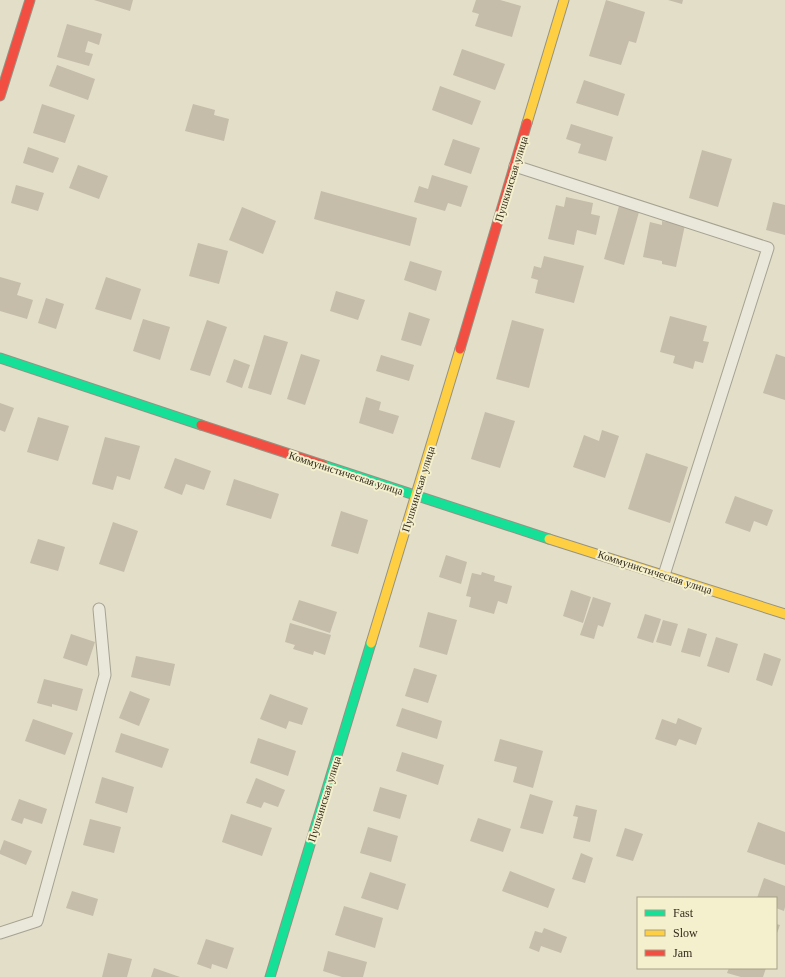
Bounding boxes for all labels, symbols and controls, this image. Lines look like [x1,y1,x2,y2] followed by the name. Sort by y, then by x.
[492,135,530,223] street label: Пушкинская улица
[399,445,437,533] street label: Пушкинская улица
[287,449,405,497] street label: Коммунистическая улица
[596,548,714,596] street label: Коммунистическая улица
[305,755,343,843] street label: Пушкинская улица
[637,897,777,969] legend
[673,906,694,920] text: Fast
[673,926,698,940] text: Slow
[673,946,693,960] text: Jam

